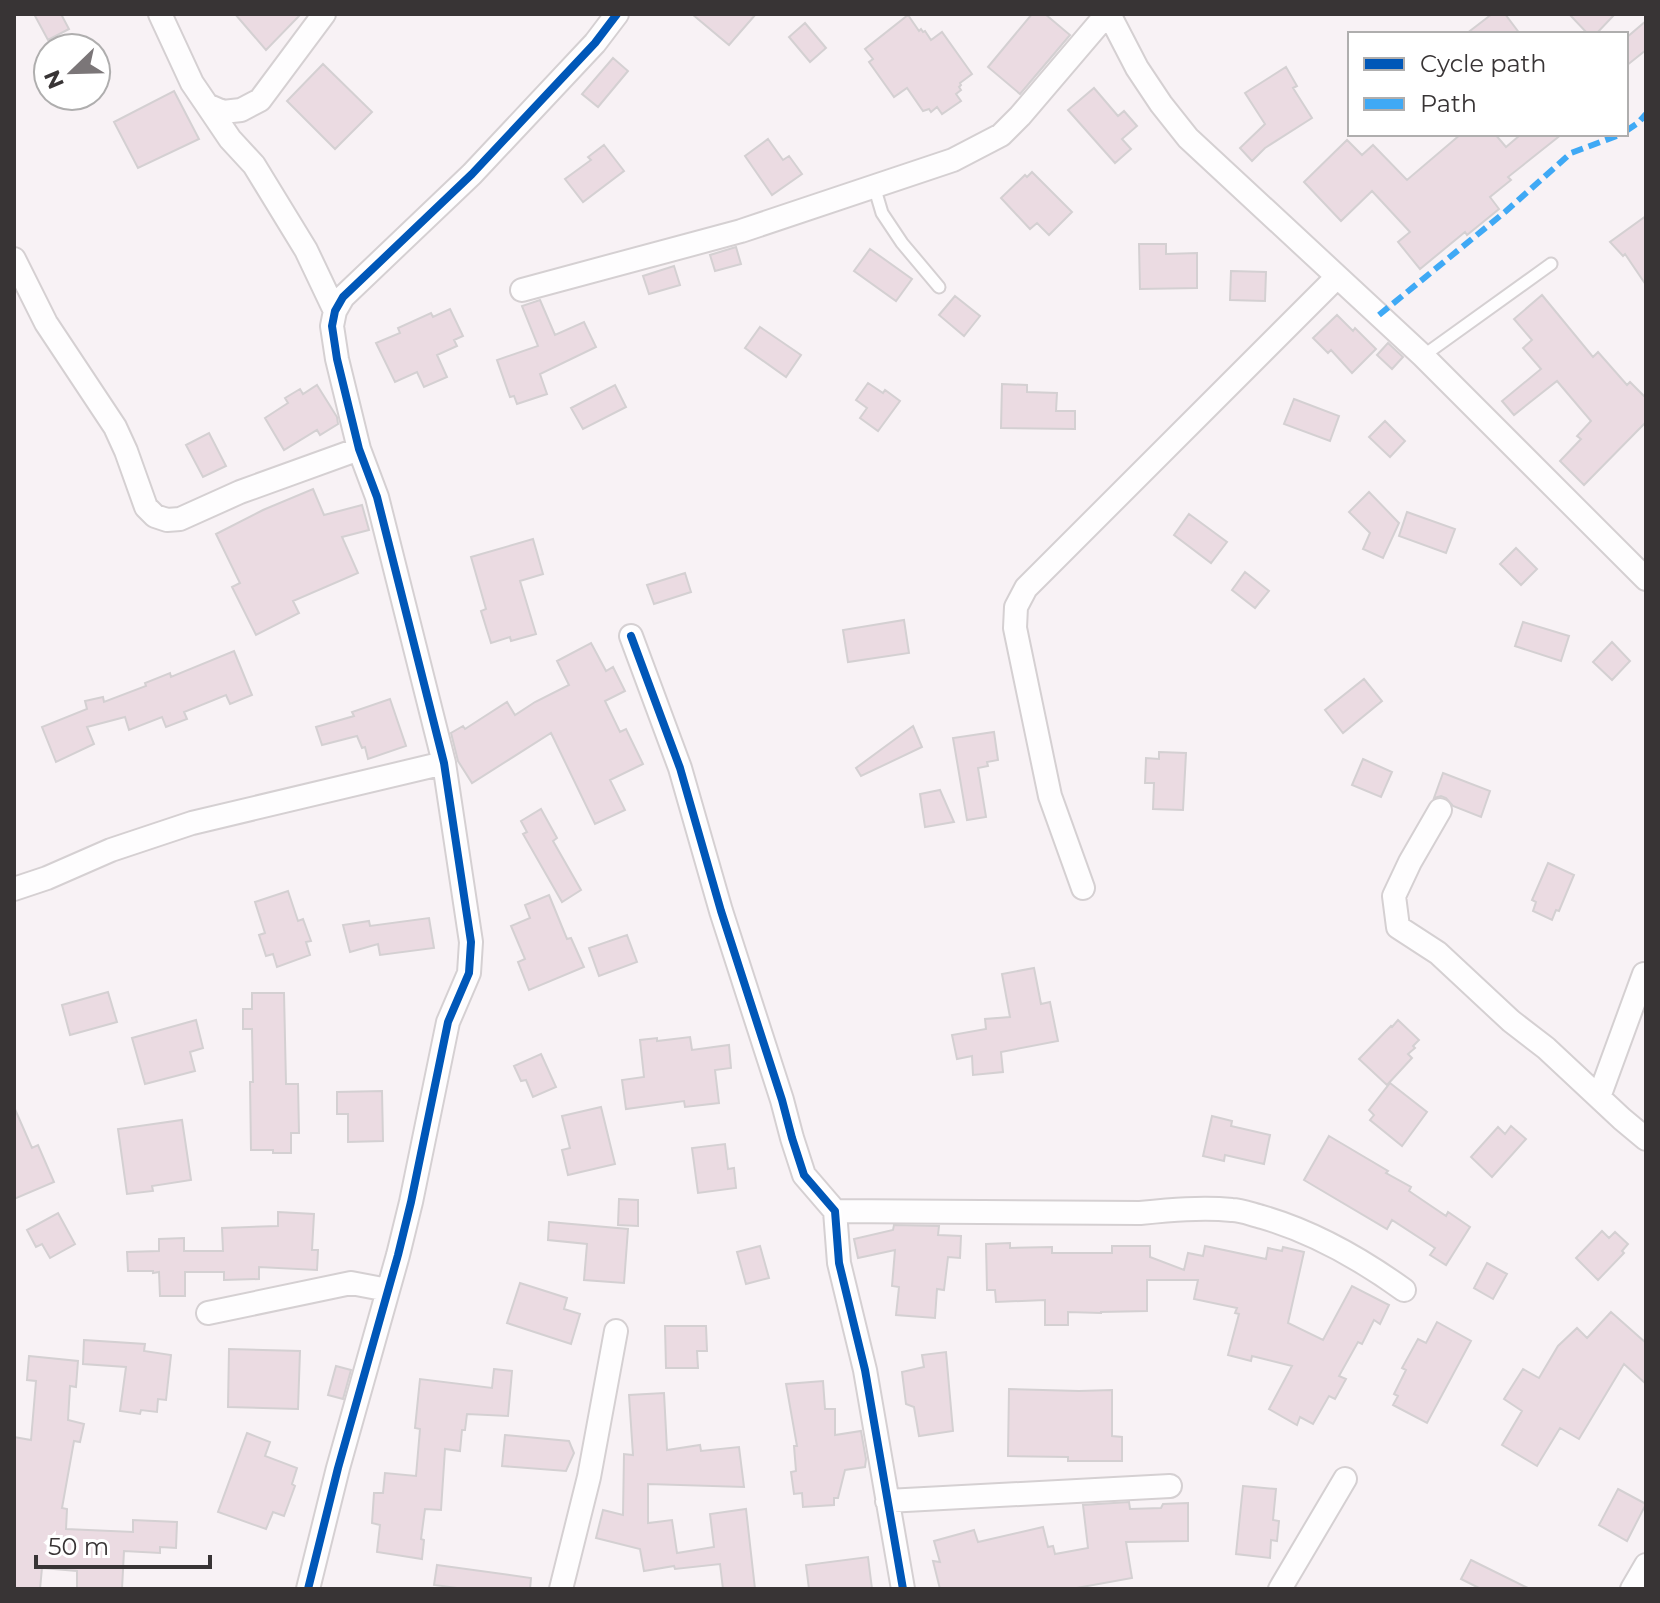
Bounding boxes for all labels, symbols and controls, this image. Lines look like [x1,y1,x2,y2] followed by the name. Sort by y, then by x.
[32,32,112,112] north arrow
[1348,32,1628,136] legend
[1420,49,1547,78] text: Cycle path
[38,66,70,93] text: N
[1420,89,1477,118] text: Path
[36,1519,210,1569] scale bar
[48,1532,109,1561] text: 50 m

